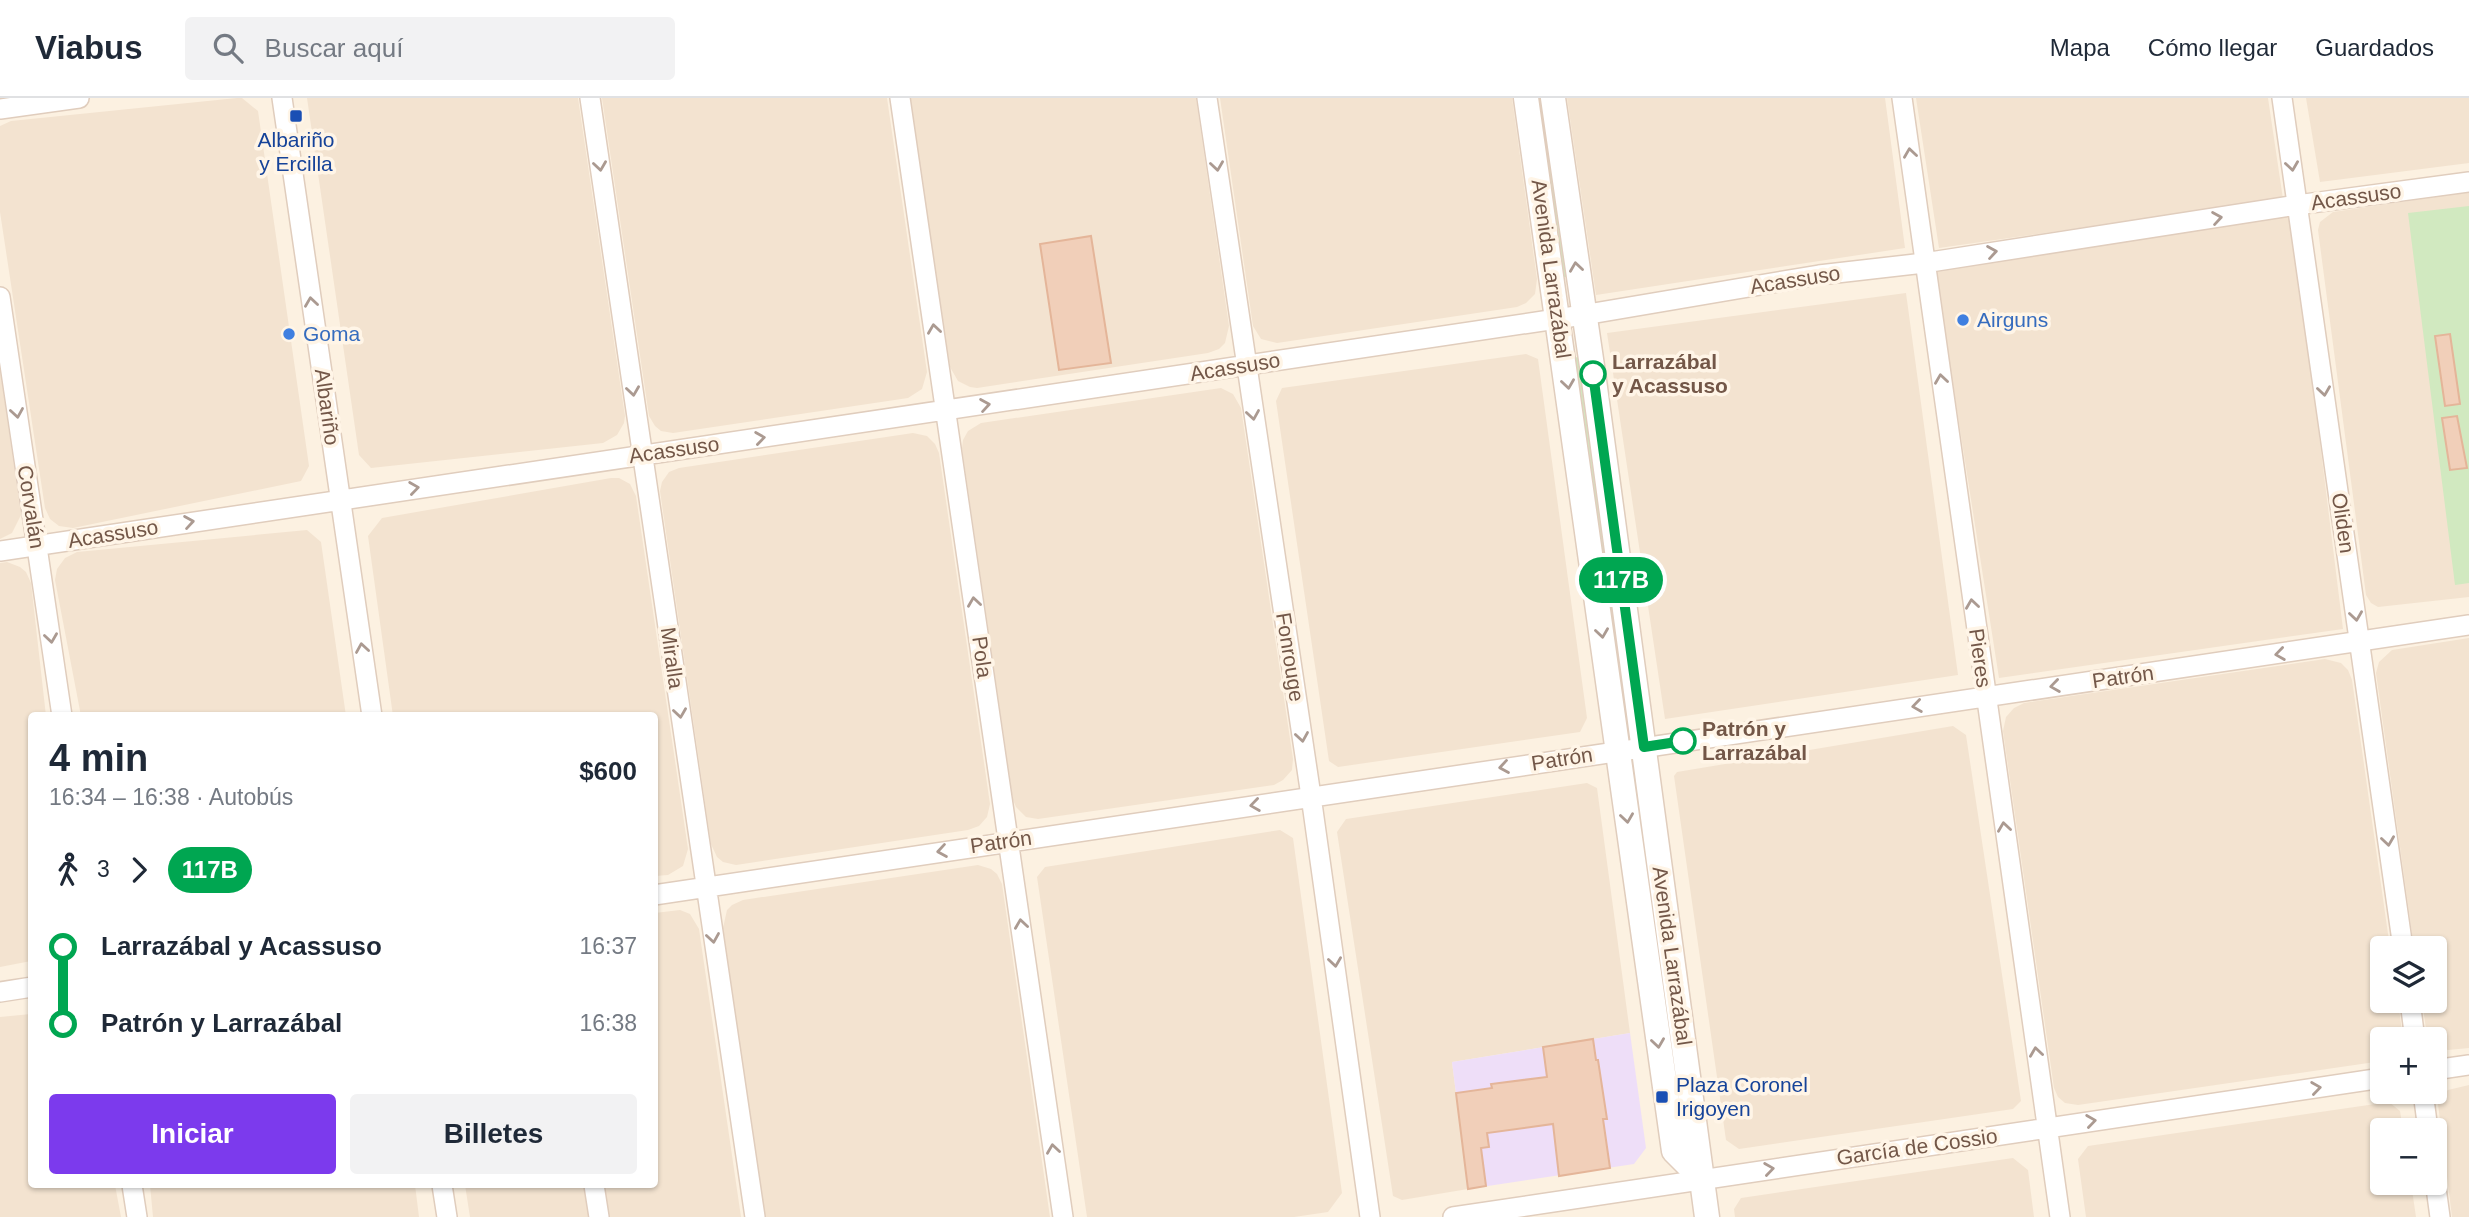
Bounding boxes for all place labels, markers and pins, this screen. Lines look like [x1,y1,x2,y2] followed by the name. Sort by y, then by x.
[288,108,304,124] marker: Albariño y Ercilla
[257,128,335,175] place label: Albariño y Ercilla
[1977,308,2048,331] place label: Airguns
[1955,312,1971,328] marker: Airguns
[303,322,361,345] place label: Goma
[281,326,297,342] marker: Goma
[1612,350,1728,397] place label: Larrazábal y Acassuso
[1580,361,1606,387] marker: Larrazábal y Acassuso
[1702,717,1807,764] place label: Patrón y Larrazábal
[1670,728,1696,754] marker: Patrón y Larrazábal
[1676,1073,1808,1120] place label: Plaza Coronel Irigoyen
[1654,1089,1670,1105] marker: Plaza Coronel Irigoyen

